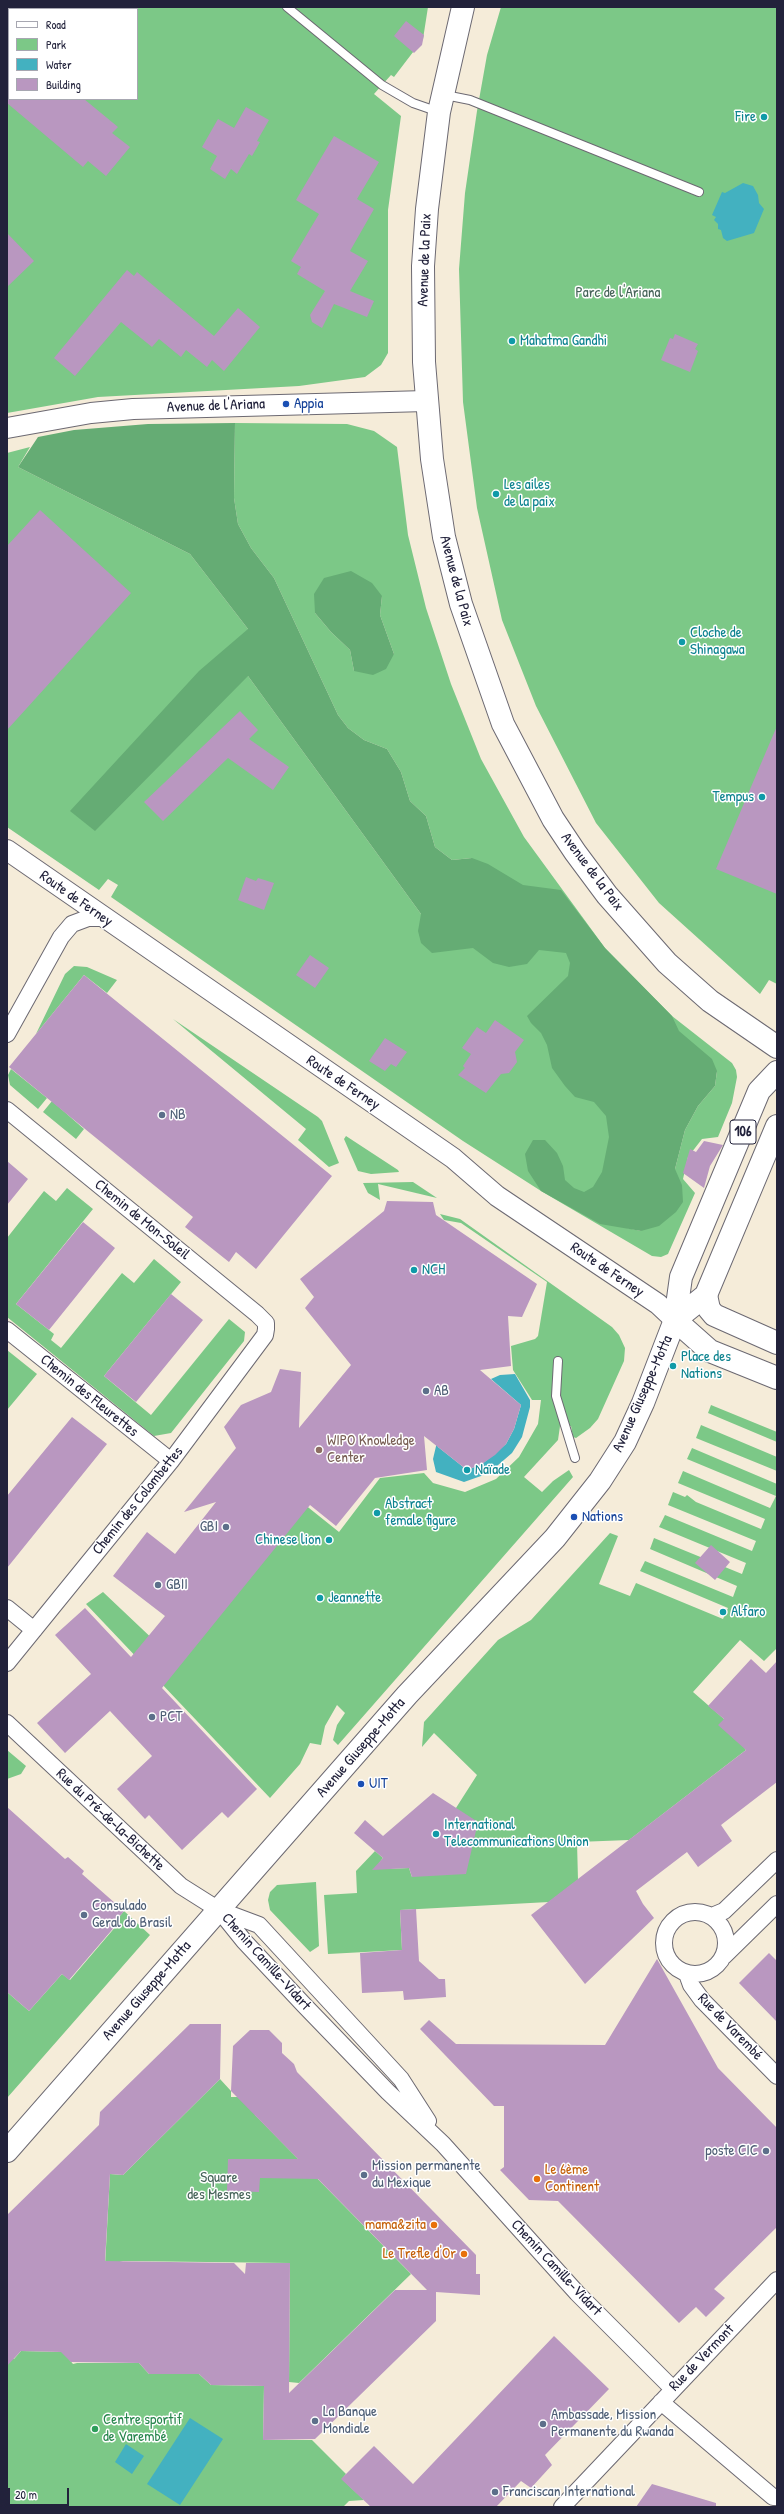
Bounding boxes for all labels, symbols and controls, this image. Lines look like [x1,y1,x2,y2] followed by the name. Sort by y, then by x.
[8,8,138,100] legend
[46,16,66,33] text: Road
[46,36,66,53] text: Park
[46,56,72,73] text: Water
[46,76,81,93] text: Building
[735,108,756,126] place label: Fire
[759,112,769,122] marker: Fire
[414,213,436,307] street label: Avenue de la Paix
[576,284,660,302] park label: Parc de l'Ariana
[520,332,607,350] place label: Mahatma Gandhi
[507,336,517,346] marker: Mahatma Gandhi
[167,395,265,417] street label: Avenue de l'Ariana
[294,395,323,413] place label: Appia
[281,399,291,409] marker: Appia
[504,476,555,511] place label: Les ailes de la paix
[491,489,501,499] marker: Les ailes de la paix
[435,534,477,628] street label: Avenue de la Paix
[690,624,745,659] place label: Cloche de Shinagawa
[677,637,687,647] marker: Cloche de Shinagawa
[713,788,754,806] place label: Tempus
[757,792,767,802] marker: Tempus
[557,829,627,915] street label: Avenue de la Paix
[36,867,116,931] street label: Route de Ferney
[303,1052,383,1114] street label: Route de Ferney
[170,1106,186,1124] place label: NB
[157,1110,167,1120] marker: NB
[730,1120,756,1144] road number: 106
[91,1176,193,1264] street label: Chemin de Mon-Soleil
[567,1239,647,1301] street label: Route de Ferney
[422,1261,445,1279] place label: NCH
[409,1265,419,1275] marker: NCH
[609,1333,677,1455] street label: Avenue Giuseppe-Motta
[681,1348,731,1383] place label: Place des Nations
[36,1351,142,1441] street label: Chemin des Fleurettes
[668,1361,678,1371] marker: Place des Nations
[434,1382,449,1400] place label: AB
[421,1386,431,1396] marker: AB
[327,1432,415,1467] place label: WIPO Knowledge Center
[89,1443,187,1559] street label: Chemin des Colombettes
[314,1445,324,1455] marker: WIPO Knowledge Center
[475,1461,510,1479] place label: Naïade
[462,1465,472,1475] marker: Naïade
[385,1495,456,1530] place label: Abstract female figure
[372,1508,382,1518] marker: Abstract female figure
[582,1508,623,1526] place label: Nations
[569,1512,579,1522] marker: Nations
[200,1518,218,1536] place label: GBI
[221,1522,231,1532] marker: GBI
[255,1531,321,1549] place label: Chinese lion
[324,1535,334,1545] marker: Chinese lion
[166,1576,188,1594] place label: GBII
[153,1580,163,1590] marker: GBII
[328,1589,381,1607] place label: Jeannette
[315,1593,325,1603] marker: Jeannette
[731,1603,765,1621] place label: Alfaro
[718,1607,728,1617] marker: Alfaro
[313,1695,409,1801] street label: Avenue Giuseppe-Motta
[160,1708,182,1726] place label: PCT
[147,1712,157,1722] marker: PCT
[52,1765,168,1875] street label: Rue du Pré-de-la-Bichette
[369,1775,388,1793] place label: UIT
[356,1779,366,1789] marker: UIT
[444,1816,589,1851] place label: International Telecommunications Union
[431,1829,441,1839] marker: International Telecommunications Union
[92,1897,172,1932] place label: Consulado Geral do Brasil
[79,1910,89,1920] marker: Consulado Geral do Brasil
[218,1910,314,2014] street label: Chemin Camille-Vidart
[99,1938,195,2044] street label: Avenue Giuseppe-Motta
[694,1990,766,2064] street label: Rue de Varembé
[705,2142,758,2160] place label: poste CIC
[761,2146,771,2156] marker: poste CIC
[372,2157,480,2192] place label: Mission permanente du Mexique
[545,2161,599,2196] place label: Le 6ème Continent
[187,2169,251,2204] park label: Square des Mesmes
[359,2170,369,2180] marker: Mission permanente du Mexique
[532,2174,542,2184] marker: Le 6ème Continent
[365,2216,426,2234] place label: mama&zita
[507,2216,605,2320] street label: Chemin Camille-Vidart
[429,2220,439,2230] marker: mama&zita
[383,2245,456,2263] place label: Le Trefle d'Or
[459,2249,469,2259] marker: Le Trefle d'Or
[666,2321,738,2395] street label: Rue de Vermont
[323,2403,377,2438] place label: La Banque Mondiale
[551,2406,674,2441] place label: Ambassade, Mission Permanente du Rwanda
[103,2411,182,2446] place label: Centre sportif de Varembé
[310,2416,320,2426] marker: La Banque Mondiale
[538,2419,548,2429] marker: Ambassade, Mission Permanente du Rwanda
[90,2424,100,2434] marker: Centre sportif de Varembé
[10,2480,71,2506] scale bar
[503,2483,635,2501] place label: Franciscan International
[15,2486,37,2503] text: 20 m
[490,2487,500,2497] marker: Franciscan International

